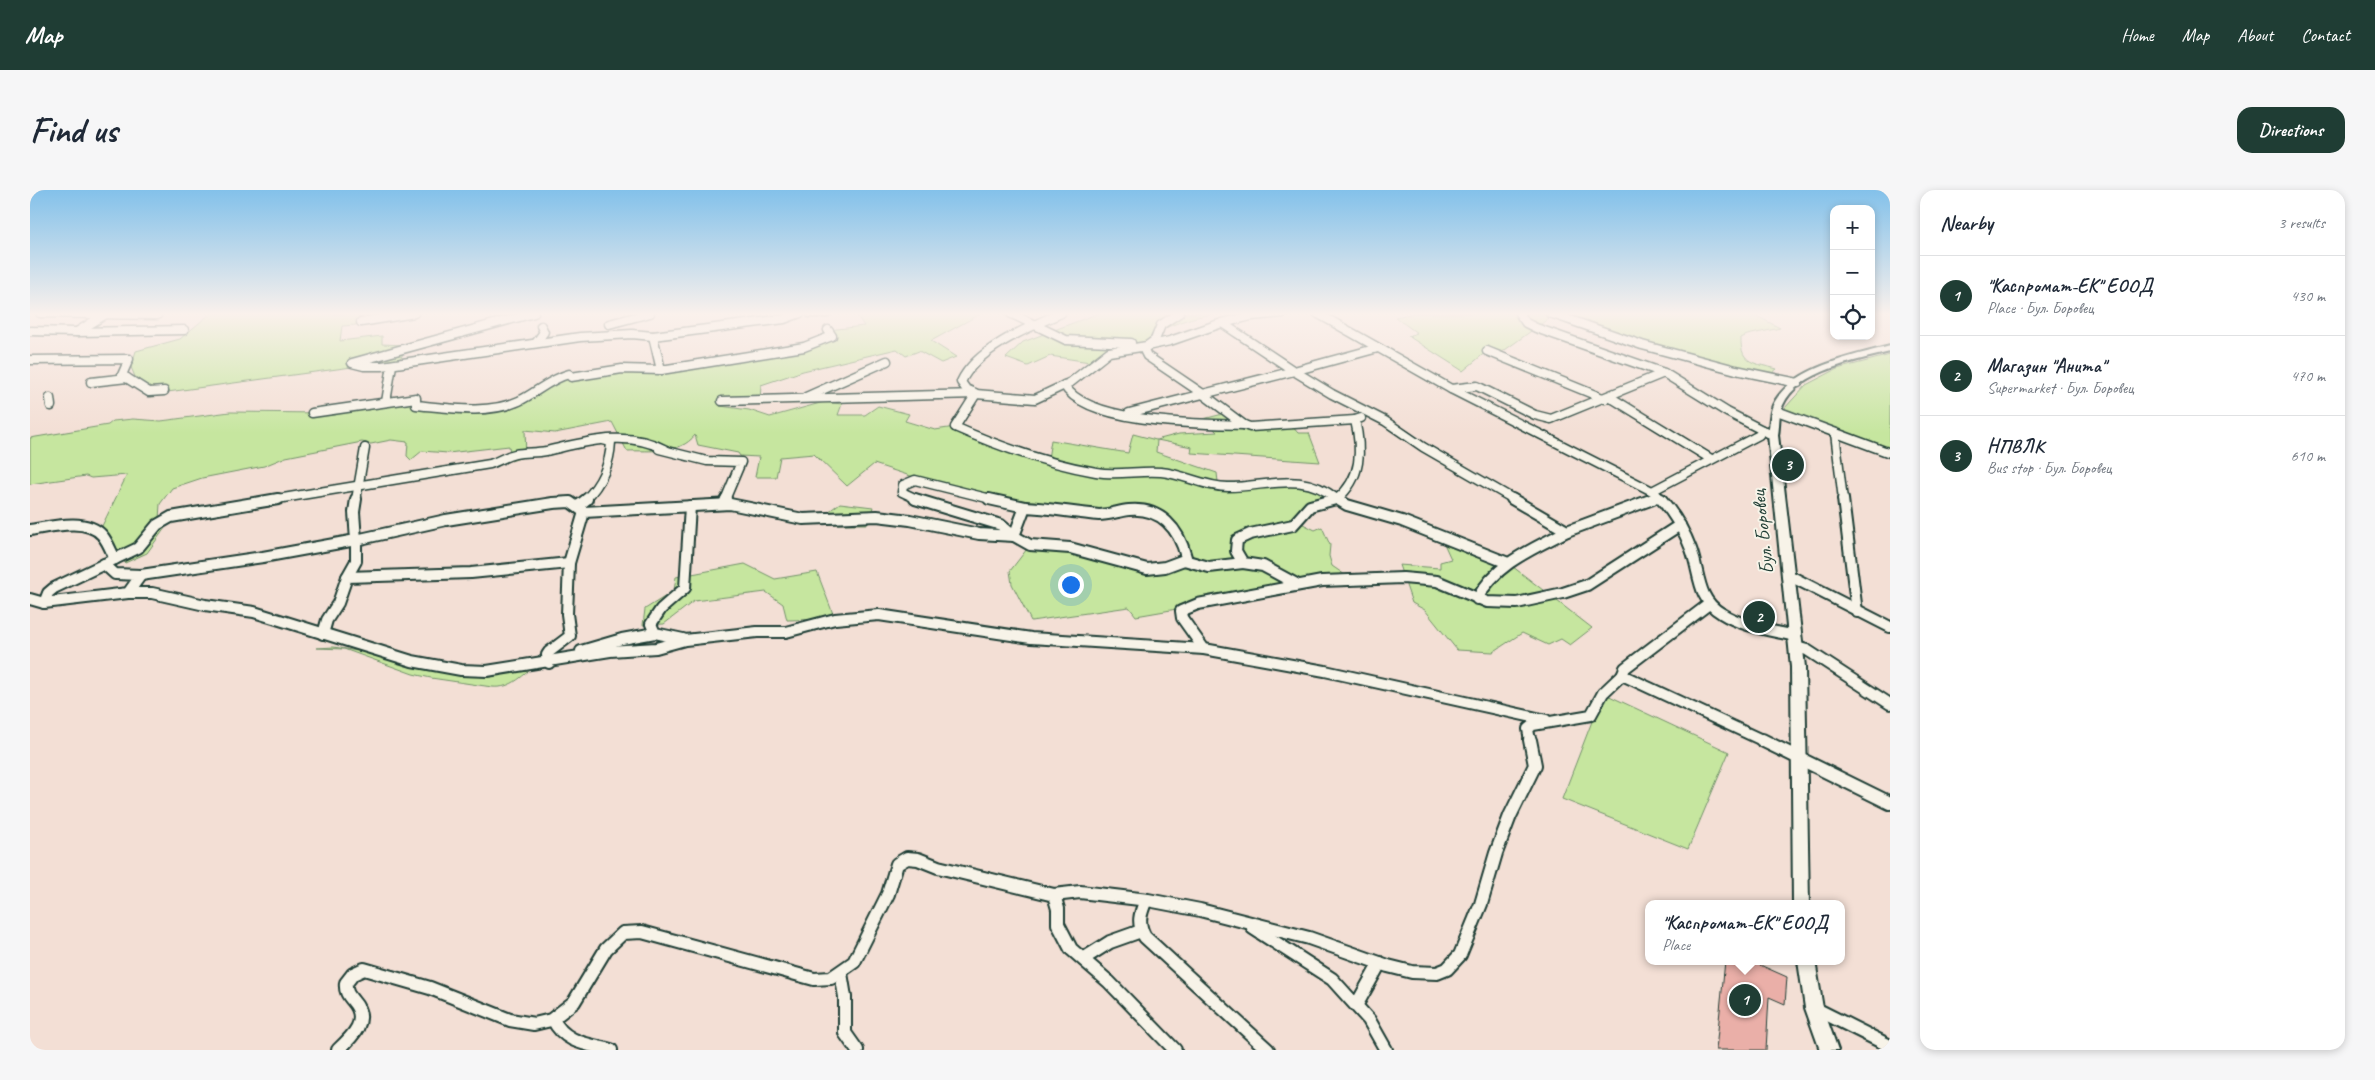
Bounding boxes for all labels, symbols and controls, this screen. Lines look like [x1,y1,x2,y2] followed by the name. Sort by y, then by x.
[25,20,62,50] text: Map
[2121,24,2154,46] text: Home
[2182,24,2209,46] text: Map
[2237,24,2273,46] text: About
[2301,24,2350,46] text: Contact
[2237,107,2345,153] button: Directions
[30,108,117,153] text: Find us
[1830,205,1875,340] map controls
[1830,205,1875,250] button: +
[1940,210,1993,236] text: Nearby
[2278,213,2325,233] text: 3 results
[1830,250,1875,295] button: −
[1987,274,2153,298] text: "Каспромат-ЕК" ЕООД
[1952,286,1960,306] text: 1
[2291,286,2325,306] text: 430 m
[1830,295,1875,340] button: locate
[1987,298,2094,318] text: Place · Бул. Боровец
[1987,354,2105,378] text: Магазин "Анита"
[1952,366,1960,386] text: 2
[2291,366,2325,386] text: 470 m
[1987,378,2134,398] text: Supermarket · Бул. Боровец
[1987,434,2044,458] text: НПВЛК
[1772,446,1804,484] pin: 3
[1952,446,1960,466] text: 3
[2291,446,2325,466] text: 610 m
[1987,458,2112,478] text: Bus stop · Бул. Боровец
[1746,487,1779,575] street label: Бул. Боровец
[1058,572,1084,598] your location
[1743,598,1775,636] pin: 2
[1645,900,1845,965] popup
[1662,911,1828,935] text: "Каспромат-ЕК" ЕООД
[1662,935,1690,955] text: Place
[1729,981,1761,1019] pin: 1

